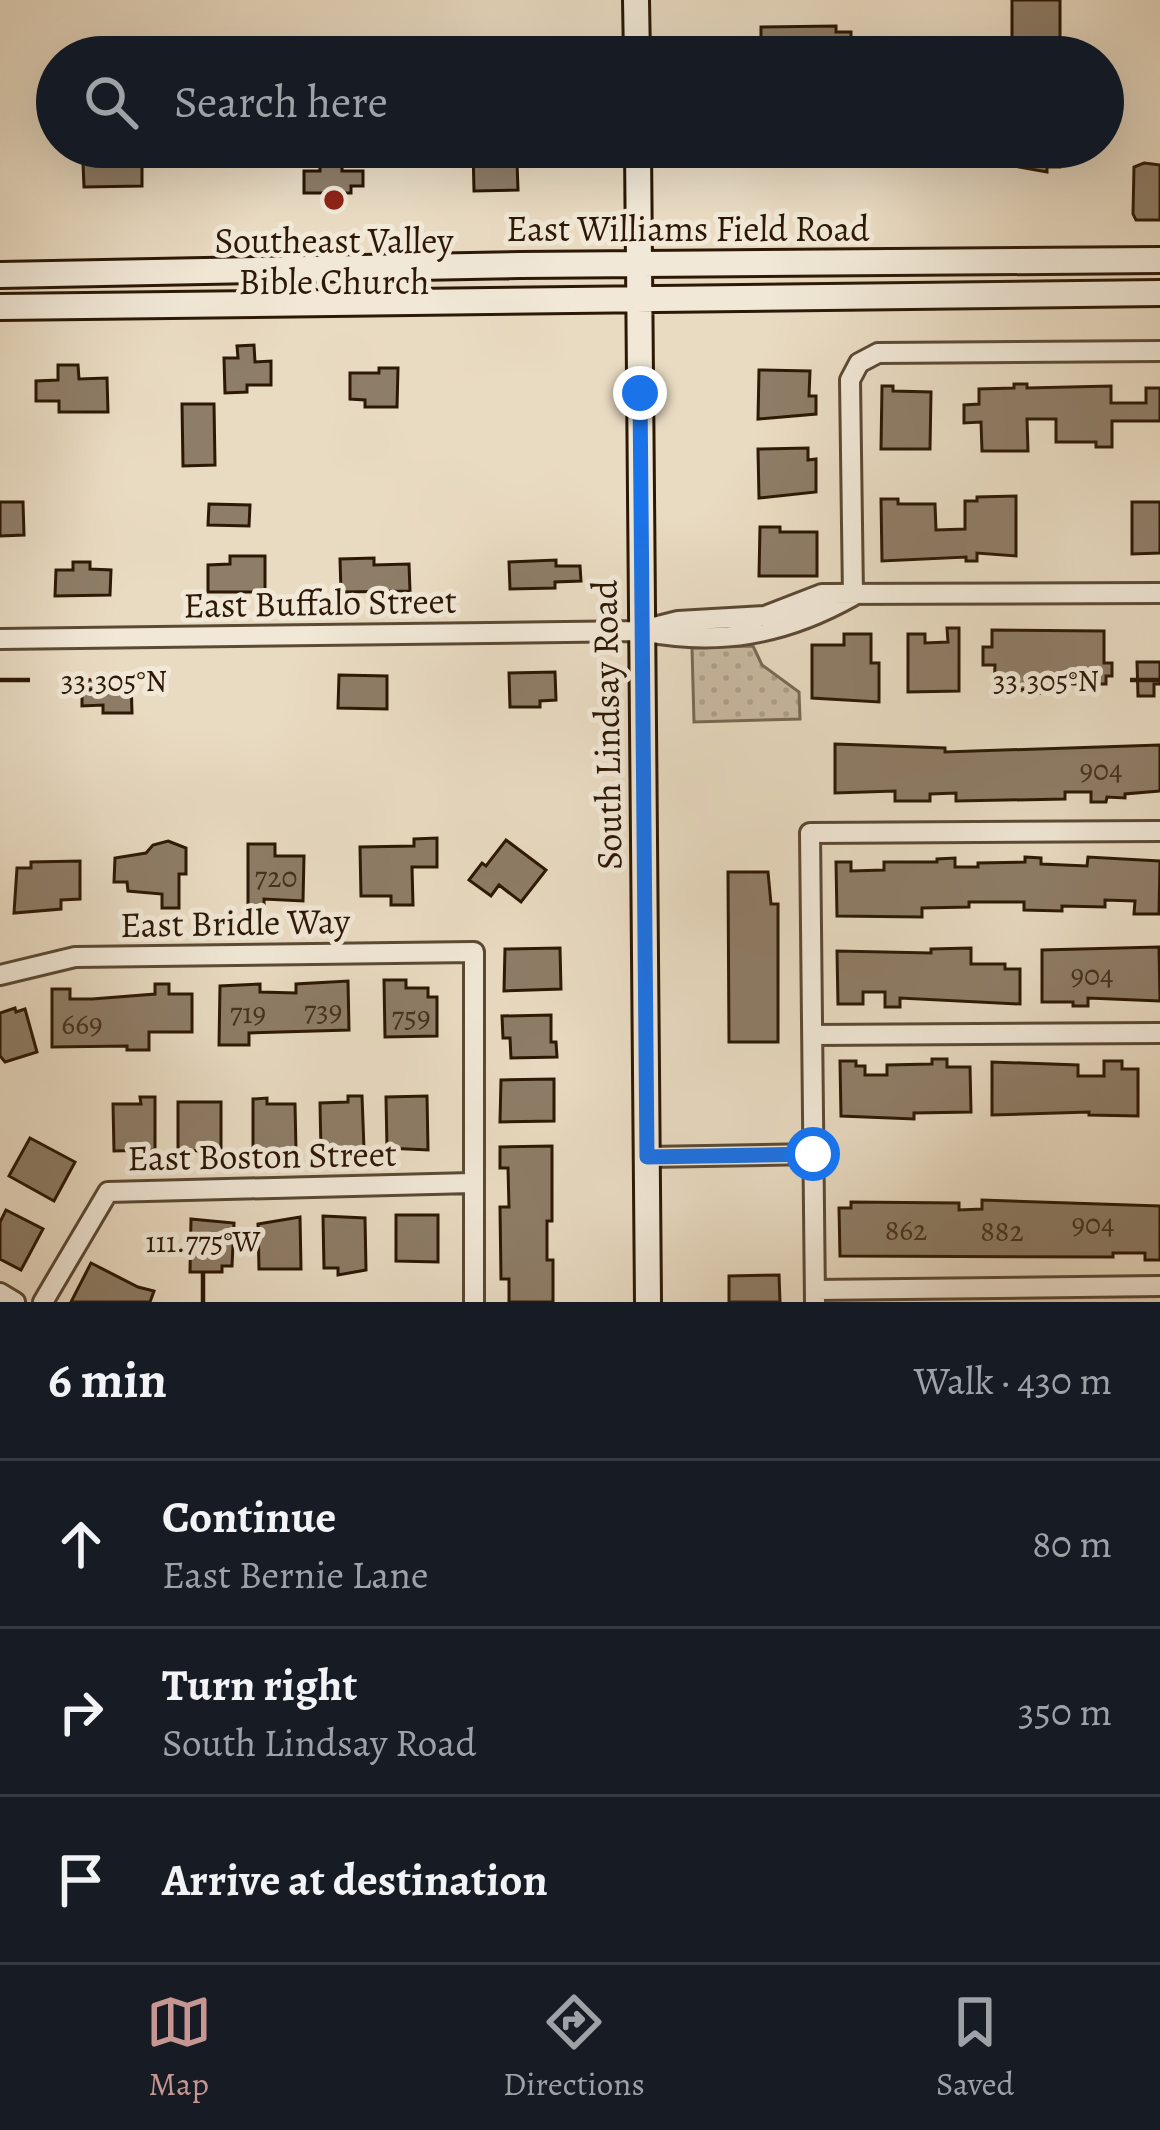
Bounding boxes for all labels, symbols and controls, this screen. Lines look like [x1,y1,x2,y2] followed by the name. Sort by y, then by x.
[36,36,1124,168] search box
[78,69,144,135] icon: search
[174,71,388,133] text: Search here
[321,187,347,213] marker: Southeast Valley Bible Church
[506,204,870,253] street label: East Williams Field Road
[215,216,454,306] place label: Southeast Valley Bible Church
[613,366,667,420] route end
[183,576,457,629] street label: East Buffalo Street
[579,579,634,870] street label: South Lindsay Road
[61,661,167,701] text: 33.305°N
[993,661,1099,701] text: 33.305°N
[1079,750,1123,790] house number: 904
[255,857,297,897] house number: 720
[120,896,351,949] street label: East Bridle Way
[1070,955,1114,995] house number: 904
[304,991,342,1031] house number: 739
[230,993,266,1033] house number: 719
[391,997,431,1037] house number: 759
[61,1004,103,1044] house number: 669
[786,1127,840,1181] route start
[127,1129,397,1182] street label: East Boston Street
[1071,1204,1115,1244] house number: 904
[885,1210,927,1250] house number: 862
[980,1211,1024,1251] house number: 882
[145,1222,261,1262] text: 111.775°W
[48,1345,167,1415] text: 6 min
[914,1354,1112,1407] text: Walk · 430 m
[162,1486,336,1548] text: Continue
[48,1511,114,1577] icon: ahead
[1032,1517,1112,1570] text: 80 m
[162,1548,428,1601] text: East Bernie Lane
[162,1654,357,1716] text: Turn right
[48,1679,114,1745] icon: right
[1018,1685,1112,1738] text: 350 m
[162,1716,476,1769] text: South Lindsay Road
[48,1847,114,1913] icon: arrive
[162,1849,548,1911] text: Arrive at destination
[146,1989,212,2106] tab: Map
[503,1989,645,2106] tab: Directions
[936,1989,1014,2106] tab: Saved

